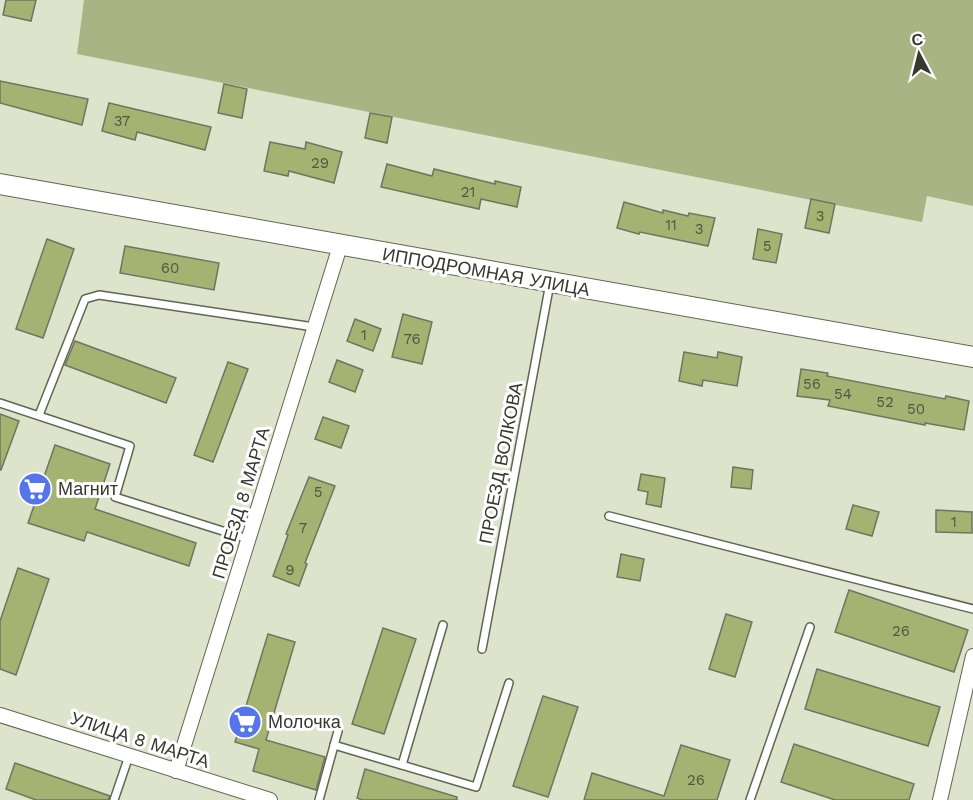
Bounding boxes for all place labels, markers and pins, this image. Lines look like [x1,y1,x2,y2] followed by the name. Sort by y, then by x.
[17,471,53,507] supermarket icon: Магнит
[58,478,118,499] place label: Магнит
[227,704,263,740] supermarket icon: Молочка
[268,711,342,732] place label: Молочка

